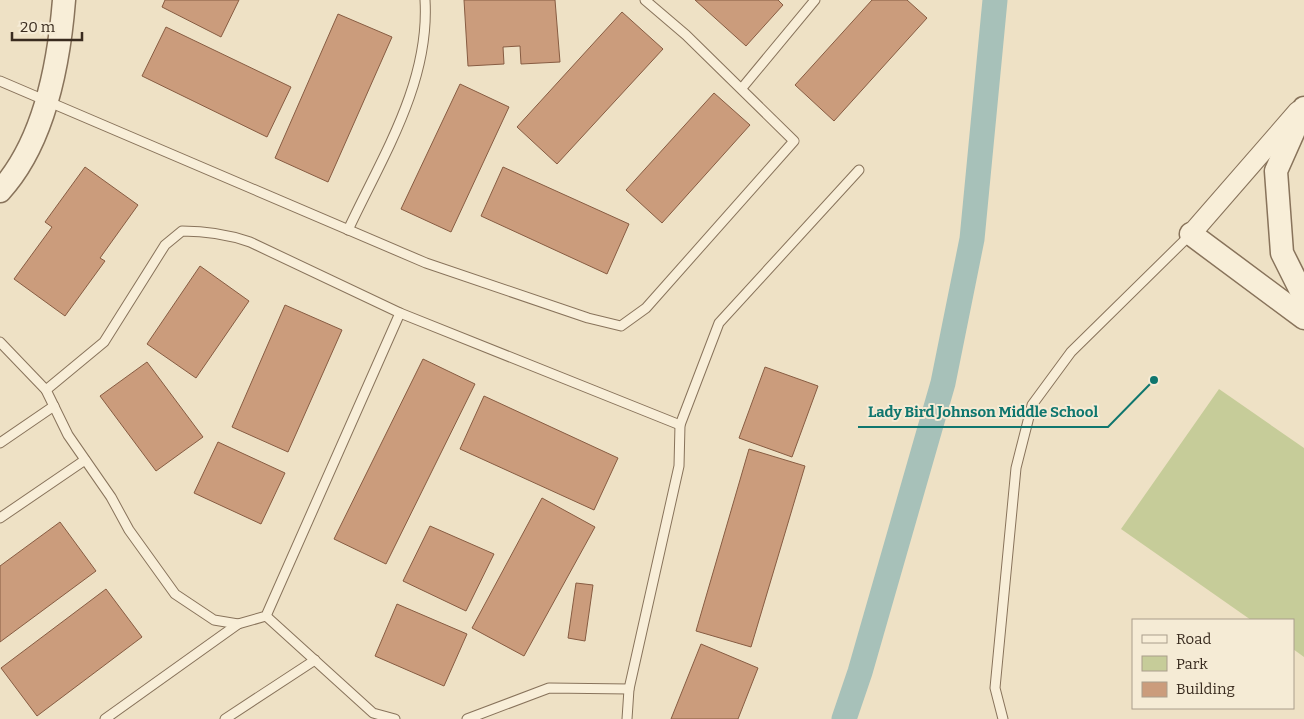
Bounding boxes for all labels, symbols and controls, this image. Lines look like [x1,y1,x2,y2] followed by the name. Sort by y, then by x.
[12,10,82,42] scale bar
[20,18,56,36] text: 20 m
[858,397,1108,427] callout: Lady Bird Johnson Middle School
[868,403,1098,421] text: Lady Bird Johnson Middle School
[1132,619,1294,709] legend
[1176,630,1211,648] text: Road
[1176,655,1208,673] text: Park
[1176,680,1235,698] text: Building

